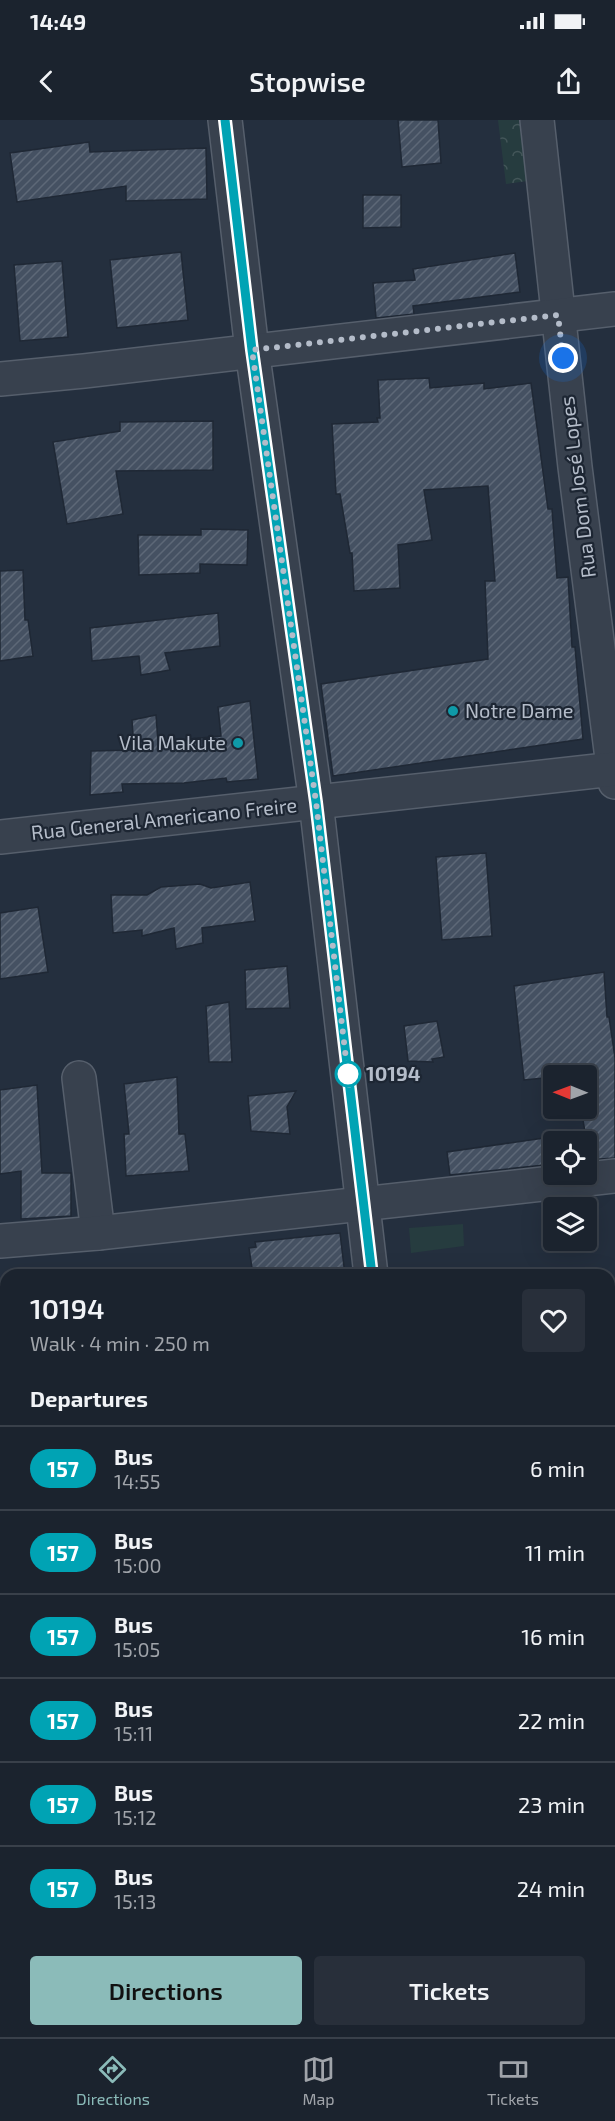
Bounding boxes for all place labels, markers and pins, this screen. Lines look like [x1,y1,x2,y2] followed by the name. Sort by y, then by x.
[465,698,574,722] place label: Notre Dame
[446,704,460,718] marker: Notre Dame
[119,730,226,754] place label: Vila Makute
[231,736,245,750] marker: Vila Makute
[335,1061,361,1087] marker: 10194
[366,1061,421,1085] place label: 10194

